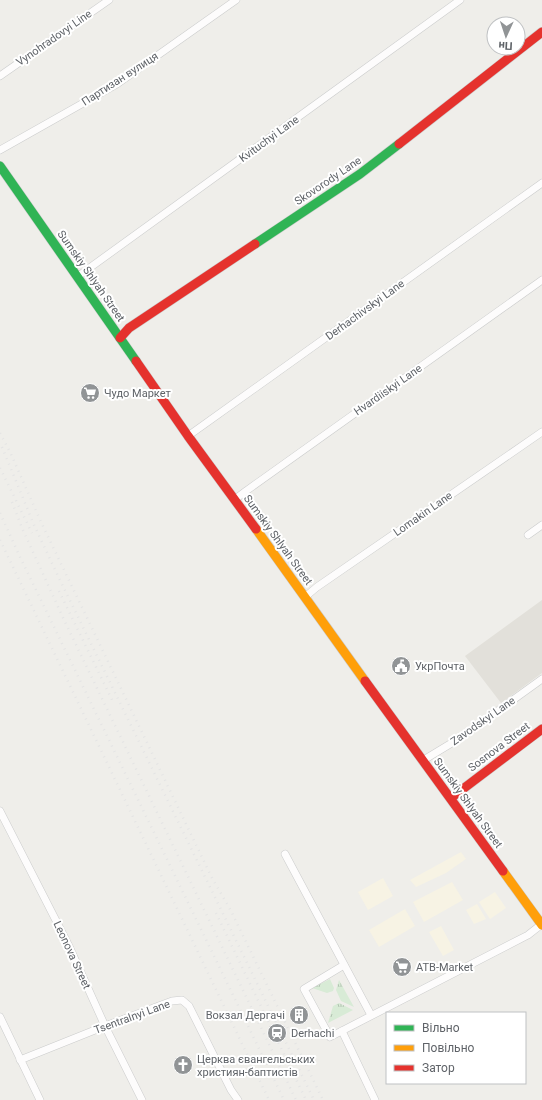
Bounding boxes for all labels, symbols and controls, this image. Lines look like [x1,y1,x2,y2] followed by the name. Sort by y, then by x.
[14,7,94,69] street label: Vynohradovyi Line
[486,16,526,56] north arrow
[498,39,513,52] text: Пн
[79,49,161,109] street label: Партизан вулиця
[237,113,302,165] street label: Kvituchyi Lane
[292,154,364,208] street label: Skovorody Lane
[55,228,128,324] street label: Sumskiy Shlyah Street
[323,277,407,343] street label: Derhachivskyi Lane
[352,362,425,418] street label: Hvardiiskyi Lane
[79,382,101,404] supermarket icon: Чудо Маркет
[104,387,171,400] place label: Чудо Маркет
[391,489,455,539] street label: Lomakin Lane
[241,492,315,588] street label: Sumskiy Shlyah Street
[390,655,412,677] public building icon: УкрПочта
[415,660,465,673] place label: УкрПочта
[448,694,518,748] street label: Zavodskyi Lane
[466,719,533,774] street label: Sosnova Street
[431,755,505,851] street label: Sumskiy Shlyah Street
[51,919,94,991] street label: Leonova Street
[391,956,413,978] supermarket icon: ATB-Market
[416,961,474,974] place label: ATB-Market
[92,997,172,1037] street label: Tsentralnyi Lane
[288,1004,310,1026] building icon: Вокзал Дергачі
[206,1009,285,1022] place label: Вокзал Дергачі
[386,1012,526,1084] legend
[422,1021,460,1035] text: Вільно
[266,1022,288,1044] station icon: Derhachi
[291,1027,334,1040] place label: Derhachi
[422,1041,475,1055] text: Повільно
[197,1053,315,1079] place label: Церква євангельських християн-баптистів
[172,1054,194,1076] church icon: Церква євангельських християн-баптистів
[422,1061,455,1075] text: Затор

